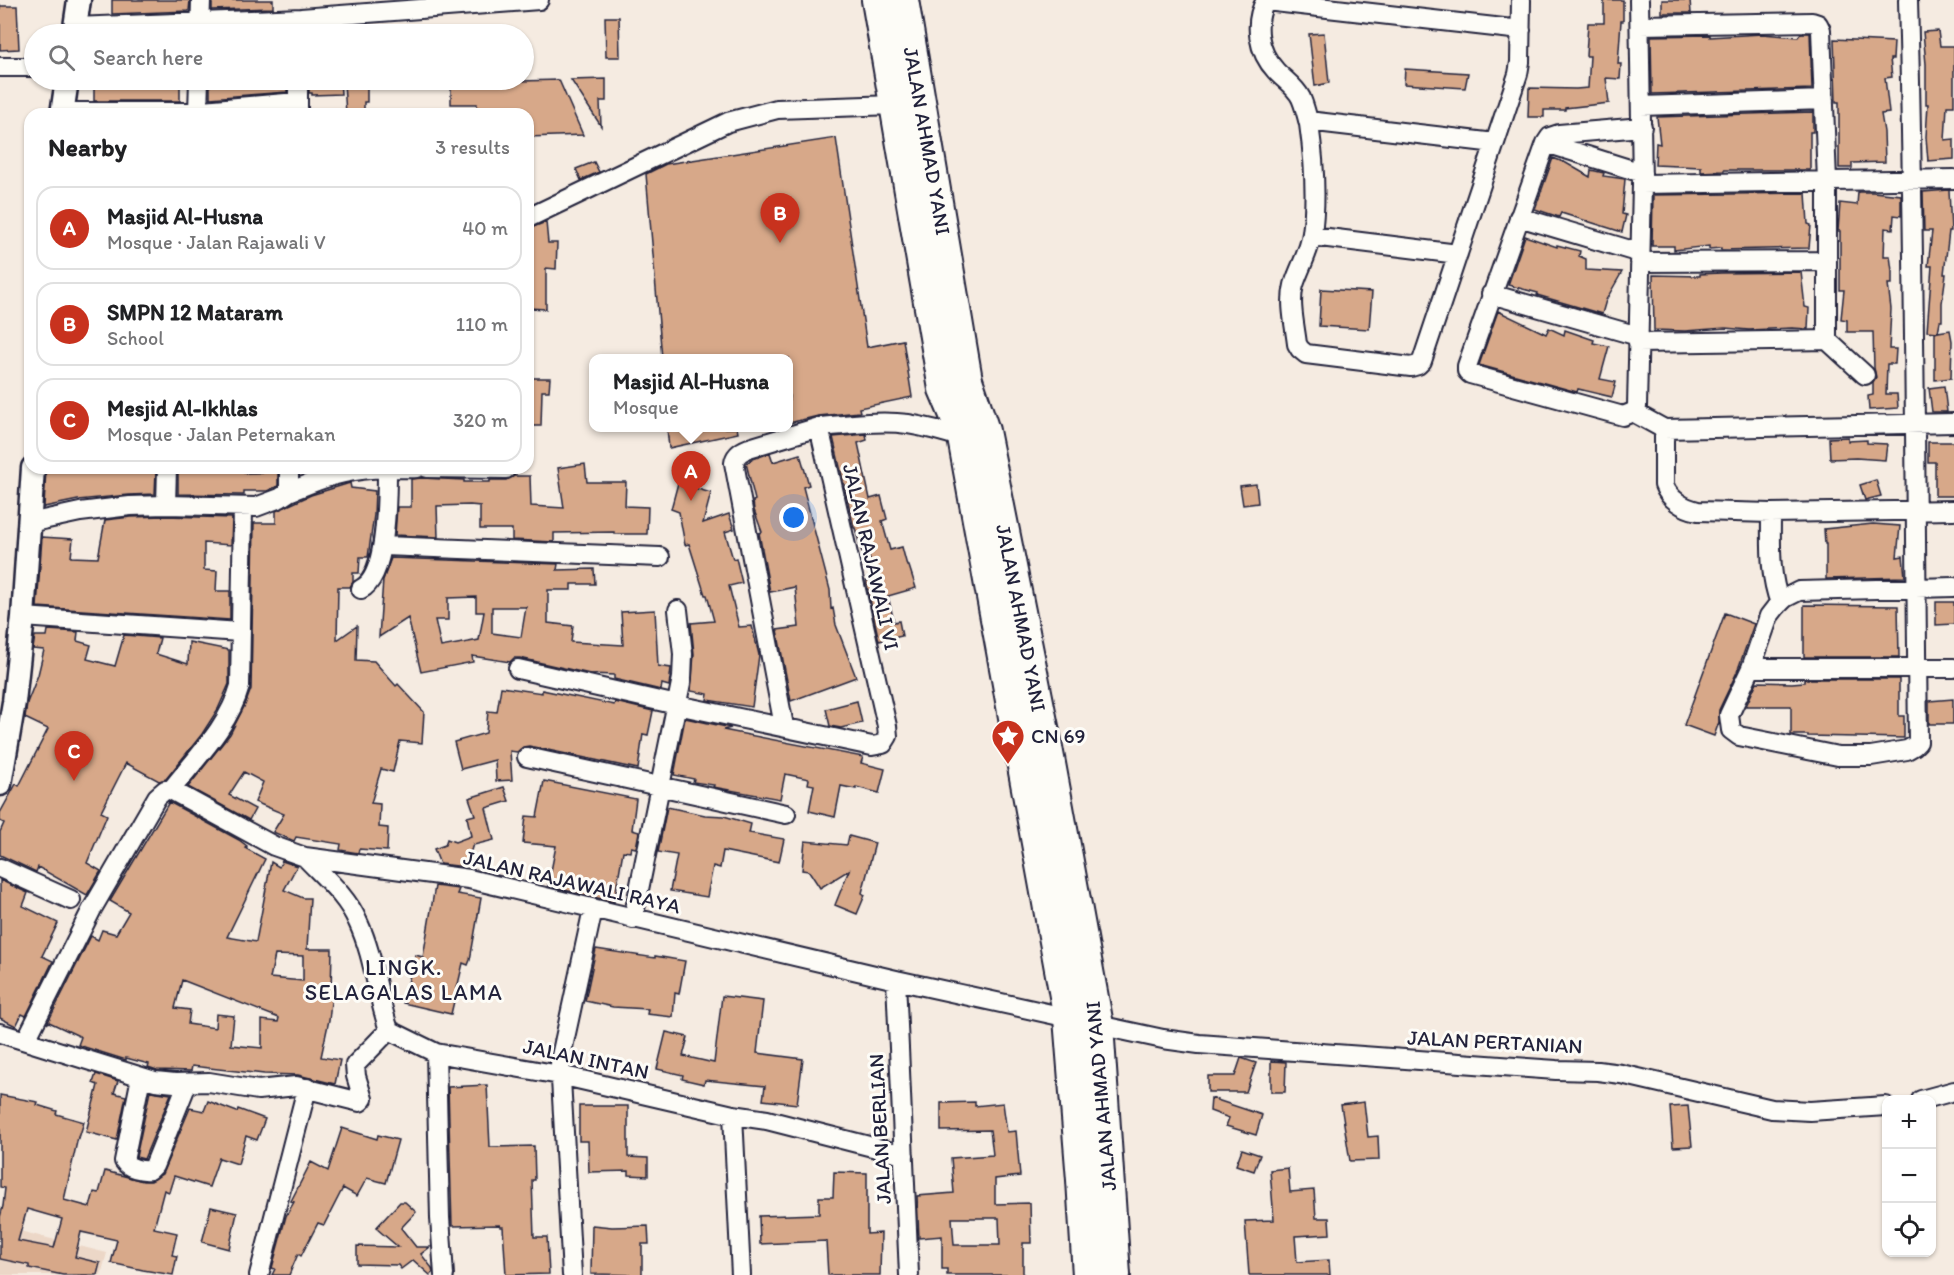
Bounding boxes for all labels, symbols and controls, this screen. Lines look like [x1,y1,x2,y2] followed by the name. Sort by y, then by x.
[24,24,534,90] search box
[45,41,78,74] icon: search
[93,44,203,71] text: Search here
[899,45,956,237] street label: JALAN AHMAD YANI
[48,131,127,163] text: Nearby
[435,135,510,159] text: 3 results
[760,194,800,243] pin: B
[107,203,263,230] text: Masjid Al-Husna
[63,216,76,240] text: A
[462,216,508,240] text: 40 m
[107,230,325,254] text: Mosque · Jalan Rajawali V
[107,299,283,326] text: SMPN 12 Mataram
[63,312,76,336] text: B
[456,312,508,336] text: 110 m
[107,326,164,350] text: School
[589,354,793,432] popup
[613,368,769,395] text: Masjid Al-Husna
[107,395,258,422] text: Mesjid Al-Ikhlas
[613,395,679,419] text: Mosque
[63,408,76,432] text: C
[453,408,508,432] text: 320 m
[107,422,335,446] text: Mosque · Jalan Peternakan
[672,452,710,501] pin: A
[838,461,905,652] street label: JALAN RAJAWALI VI
[779,503,808,532] your location
[991,522,1052,714] street label: JALAN AHMAD YANI
[990,718,1026,765] place icon: CN 69
[1031,723,1086,748] place label: CN 69
[54,732,94,781] pin: C
[461,844,684,919] street label: JALAN RAJAWALI RAYA
[305,954,503,1006] district label: LINGK. SELAGALAS LAMA
[1080,1000,1121,1192] street label: JALAN AHMAD YANI
[1407,1024,1583,1059] street label: JALAN PERTANIAN
[521,1033,651,1084] street label: JALAN INTAN
[863,1053,896,1205] street label: JALAN BERLIAN
[1882,1095,1936,1257] map controls
[1882,1095,1936,1149] button: +
[1882,1149,1936,1203] button: −
[1882,1203,1936,1257] button: locate

